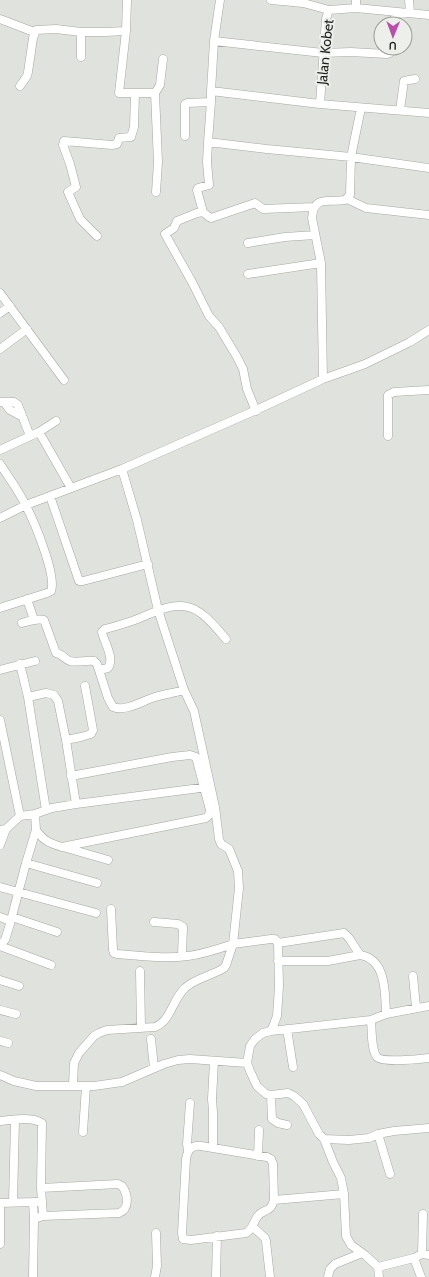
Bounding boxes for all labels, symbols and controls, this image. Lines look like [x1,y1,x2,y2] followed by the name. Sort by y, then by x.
[373,16,413,56] north arrow
[312,18,337,87] street label: Jalan Kobet
[389,39,397,53] text: U

